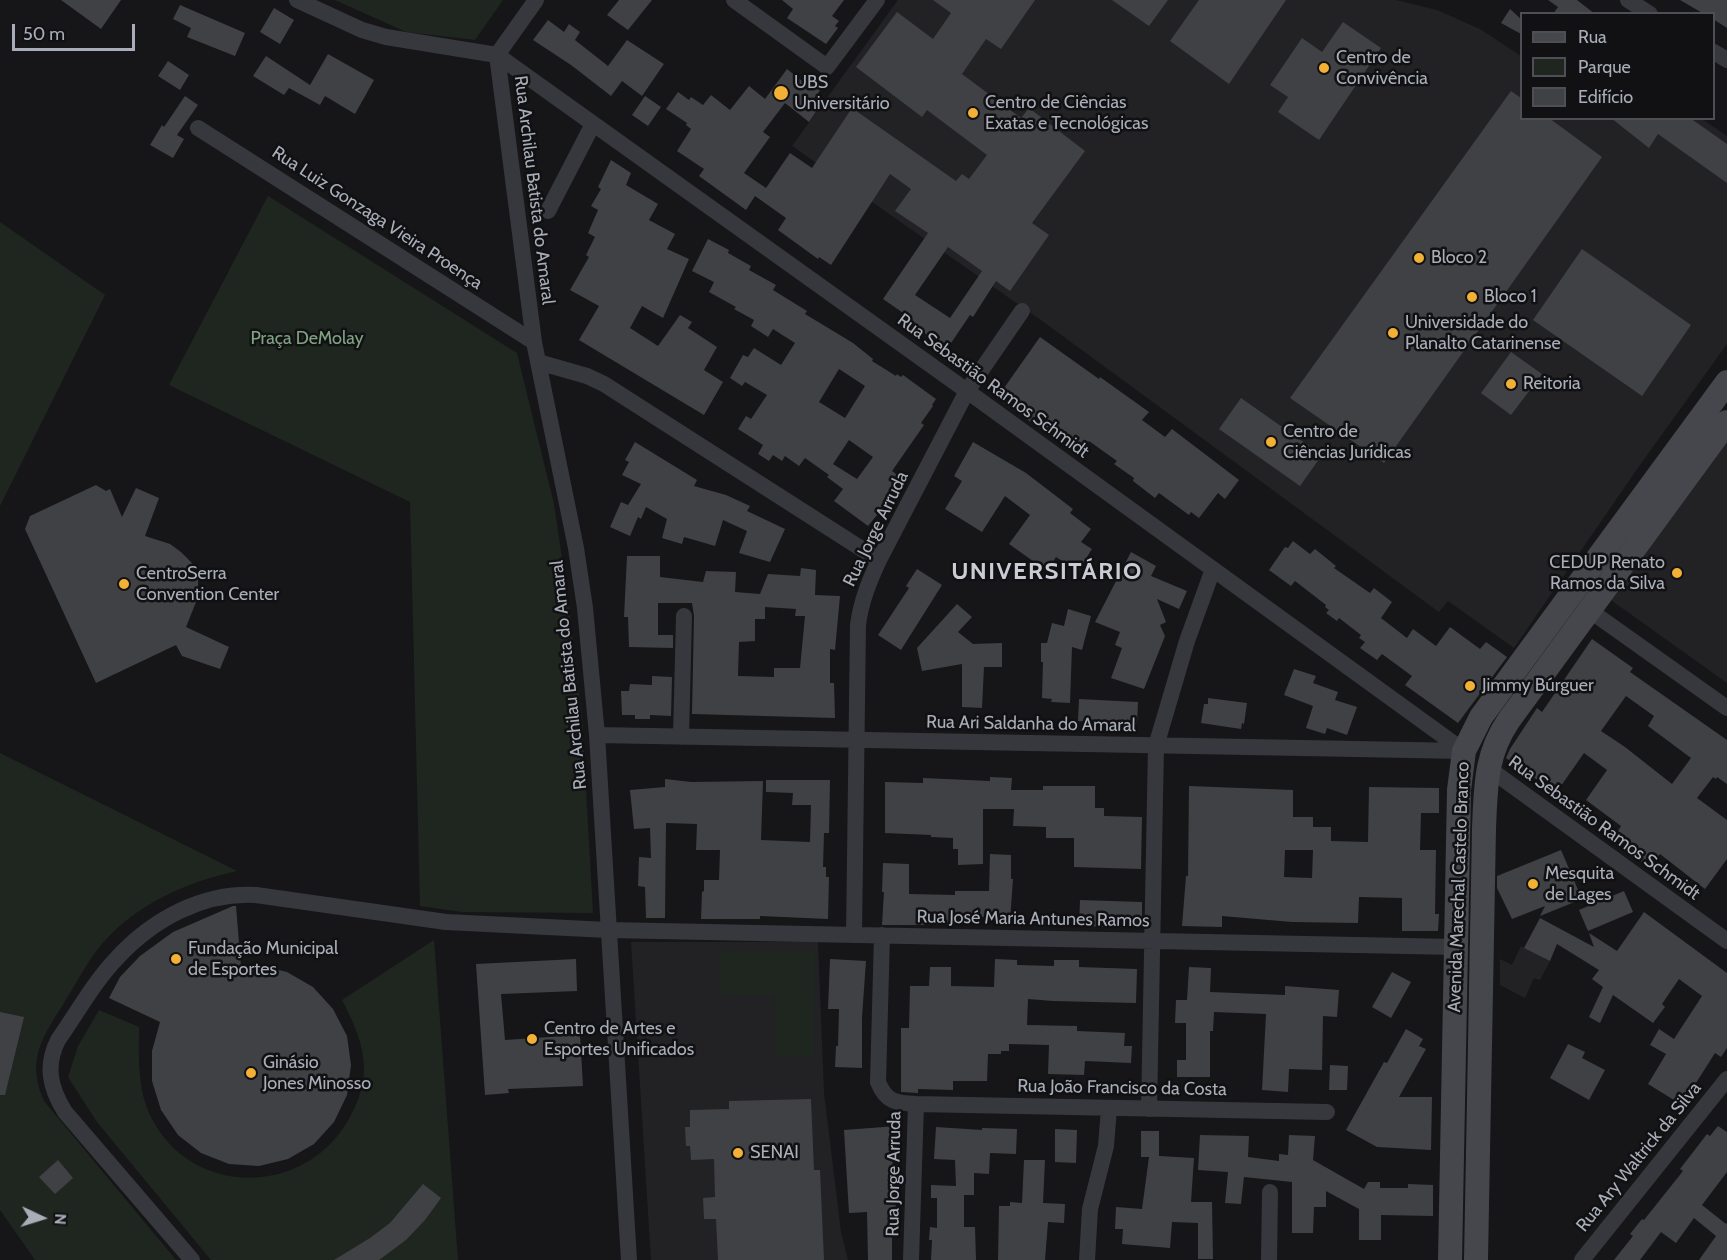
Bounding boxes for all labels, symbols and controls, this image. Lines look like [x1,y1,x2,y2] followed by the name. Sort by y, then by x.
[15,12,138,50] scale bar
[1520,12,1715,120] legend
[23,23,65,45] text: 50 m
[1578,26,1607,48] text: Rua
[1336,47,1428,90] place label: Centro de Convivência
[1578,56,1631,78] text: Parque
[1317,61,1331,75] marker: Centro de Convivência
[794,72,890,115] place label: UBS Universitário
[509,74,559,306] street label: Rua Archilau Batista do Amaral
[772,84,790,102] marker: UBS Universitário
[1578,86,1633,108] text: Edifício
[985,92,1148,134] place label: Centro de Ciências Exatas e Tecnológicas
[966,106,980,120] marker: Centro de Ciências Exatas e Tecnológicas
[268,142,486,294] street label: Rua Luiz Gonzaga Vieira Proença
[1431,247,1487,269] place label: Bloco 2
[1412,251,1426,265] marker: Bloco 2
[1484,286,1537,308] place label: Bloco 1
[1465,290,1479,304] marker: Bloco 1
[893,309,1093,463] street label: Rua Sebastião Ramos Schmidt
[1405,312,1561,354] place label: Universidade do Planalto Catarinense
[1386,326,1400,340] marker: Universidade do Planalto Catarinense
[250,328,364,350] park label: Praça DeMolay
[1523,373,1581,395] place label: Reitoria
[1504,377,1518,391] marker: Reitoria
[1283,421,1411,464] place label: Centro de Ciências Jurídicas
[1264,435,1278,449] marker: Centro de Ciências Jurídicas
[839,468,913,590] street label: Rua Jorge Arruda
[1549,552,1665,594] place label: CEDUP Renato Ramos da Silva
[951,558,1143,586] district label: UNIVERSITÁRIO
[546,559,592,791] street label: Rua Archilau Batista do Amaral
[136,563,279,606] place label: CentroSerra Convention Center
[1670,566,1684,580] marker: CEDUP Renato Ramos da Silva
[117,577,131,591] marker: CentroSerra Convention Center
[1482,675,1594,697] place label: Jimmy Búrguer
[1463,679,1477,693] marker: Jimmy Búrguer
[926,711,1136,737] street label: Rua Ari Saldanha do Amaral
[1504,751,1704,905] street label: Rua Sebastião Ramos Schmidt
[1444,761,1474,1013] street label: Avenida Marechal Castelo Branco
[1545,863,1614,906] place label: Mesquita de Lages
[1526,877,1540,891] marker: Mesquita de Lages
[916,906,1150,932] street label: Rua José Maria Antunes Ramos
[188,938,338,980] place label: Fundação Municipal de Esportes
[169,952,183,966] marker: Fundação Municipal de Esportes
[544,1018,694,1060] place label: Centro de Artes e Esportes Unificados
[525,1032,539,1046] marker: Centro de Artes e Esportes Unificados
[263,1052,371,1094] place label: Ginásio Jones Minosso
[244,1066,258,1080] marker: Ginásio Jones Minosso
[1017,1075,1227,1101] street label: Rua João Francisco da Costa
[1572,1078,1706,1236] street label: Rua Ary Waltrick da Silva
[882,1111,906,1237] street label: Rua Jorge Arruda
[750,1142,799,1164] place label: SENAI
[731,1146,745,1160] marker: SENAI
[12,1188,72,1248] north arrow
[51,1213,70,1226] text: N

